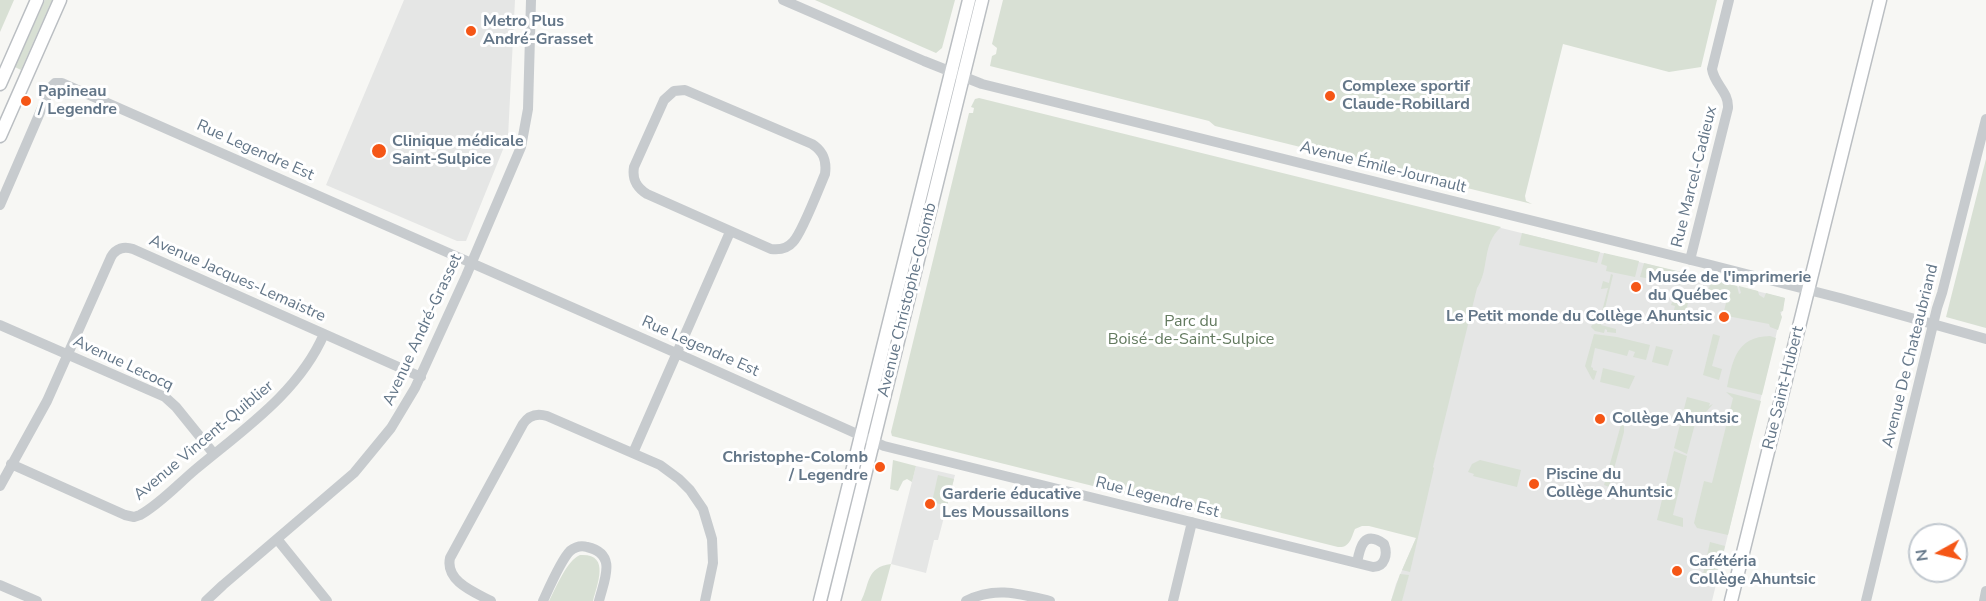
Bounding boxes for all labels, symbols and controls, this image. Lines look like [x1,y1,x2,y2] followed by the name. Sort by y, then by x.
[483,12,593,50] place label: Metro Plus André-Grasset
[464,24,478,38] marker: Metro Plus André-Grasset
[1342,77,1470,115] place label: Complexe sportif Claude-Robillard
[38,82,117,120] place label: Papineau / Legendre
[1323,89,1337,103] marker: Complexe sportif Claude-Robillard
[19,94,33,108] marker: Papineau / Legendre
[1668,104,1722,250] street label: Rue Marcel-Cadieux
[193,117,317,185] street label: Rue Legendre Est
[392,132,524,170] place label: Clinique médicale Saint-Sulpice
[1298,138,1468,198] street label: Avenue Émile-Journault
[370,142,388,160] marker: Clinique médicale Saint-Sulpice
[875,201,941,399] street label: Avenue Christophe-Colomb
[146,231,328,327] street label: Avenue Jacques-Lemaistre
[379,251,467,409] street label: Avenue André-Grasset
[1879,262,1943,450] street label: Avenue De Chateaubriand
[1648,268,1811,306] place label: Musée de l'imprimerie du Québec
[1629,280,1643,294] marker: Musée de l'imprimerie du Québec
[1446,307,1712,327] place label: Le Petit monde du Collège Ahuntsic
[1717,310,1731,324] marker: Le Petit monde du Collège Ahuntsic
[1108,312,1274,350] park label: Parc du Boisé-de-Saint-Sulpice
[638,313,762,381] street label: Rue Legendre Est
[1759,324,1809,452] street label: Rue Saint-Hubert
[70,332,176,396] street label: Avenue Lecocq
[130,377,278,505] street label: Avenue Vincent-Quiblier
[1612,409,1738,429] place label: Collège Ahuntsic
[1593,412,1607,426] marker: Collège Ahuntsic
[722,448,868,486] place label: Christophe-Colomb / Legendre
[873,460,887,474] marker: Christophe-Colomb / Legendre
[1546,465,1672,503] place label: Piscine du Collège Ahuntsic
[1093,473,1221,523] street label: Rue Legendre Est
[1527,477,1541,491] marker: Piscine du Collège Ahuntsic
[942,485,1081,523] place label: Garderie éducative Les Moussaillons
[923,497,937,511] marker: Garderie éducative Les Moussaillons
[1908,523,1968,583] north arrow
[1910,548,1934,563] text: N
[1689,552,1815,590] place label: Cafétéria Collège Ahuntsic
[1670,564,1684,578] marker: Cafétéria Collège Ahuntsic

